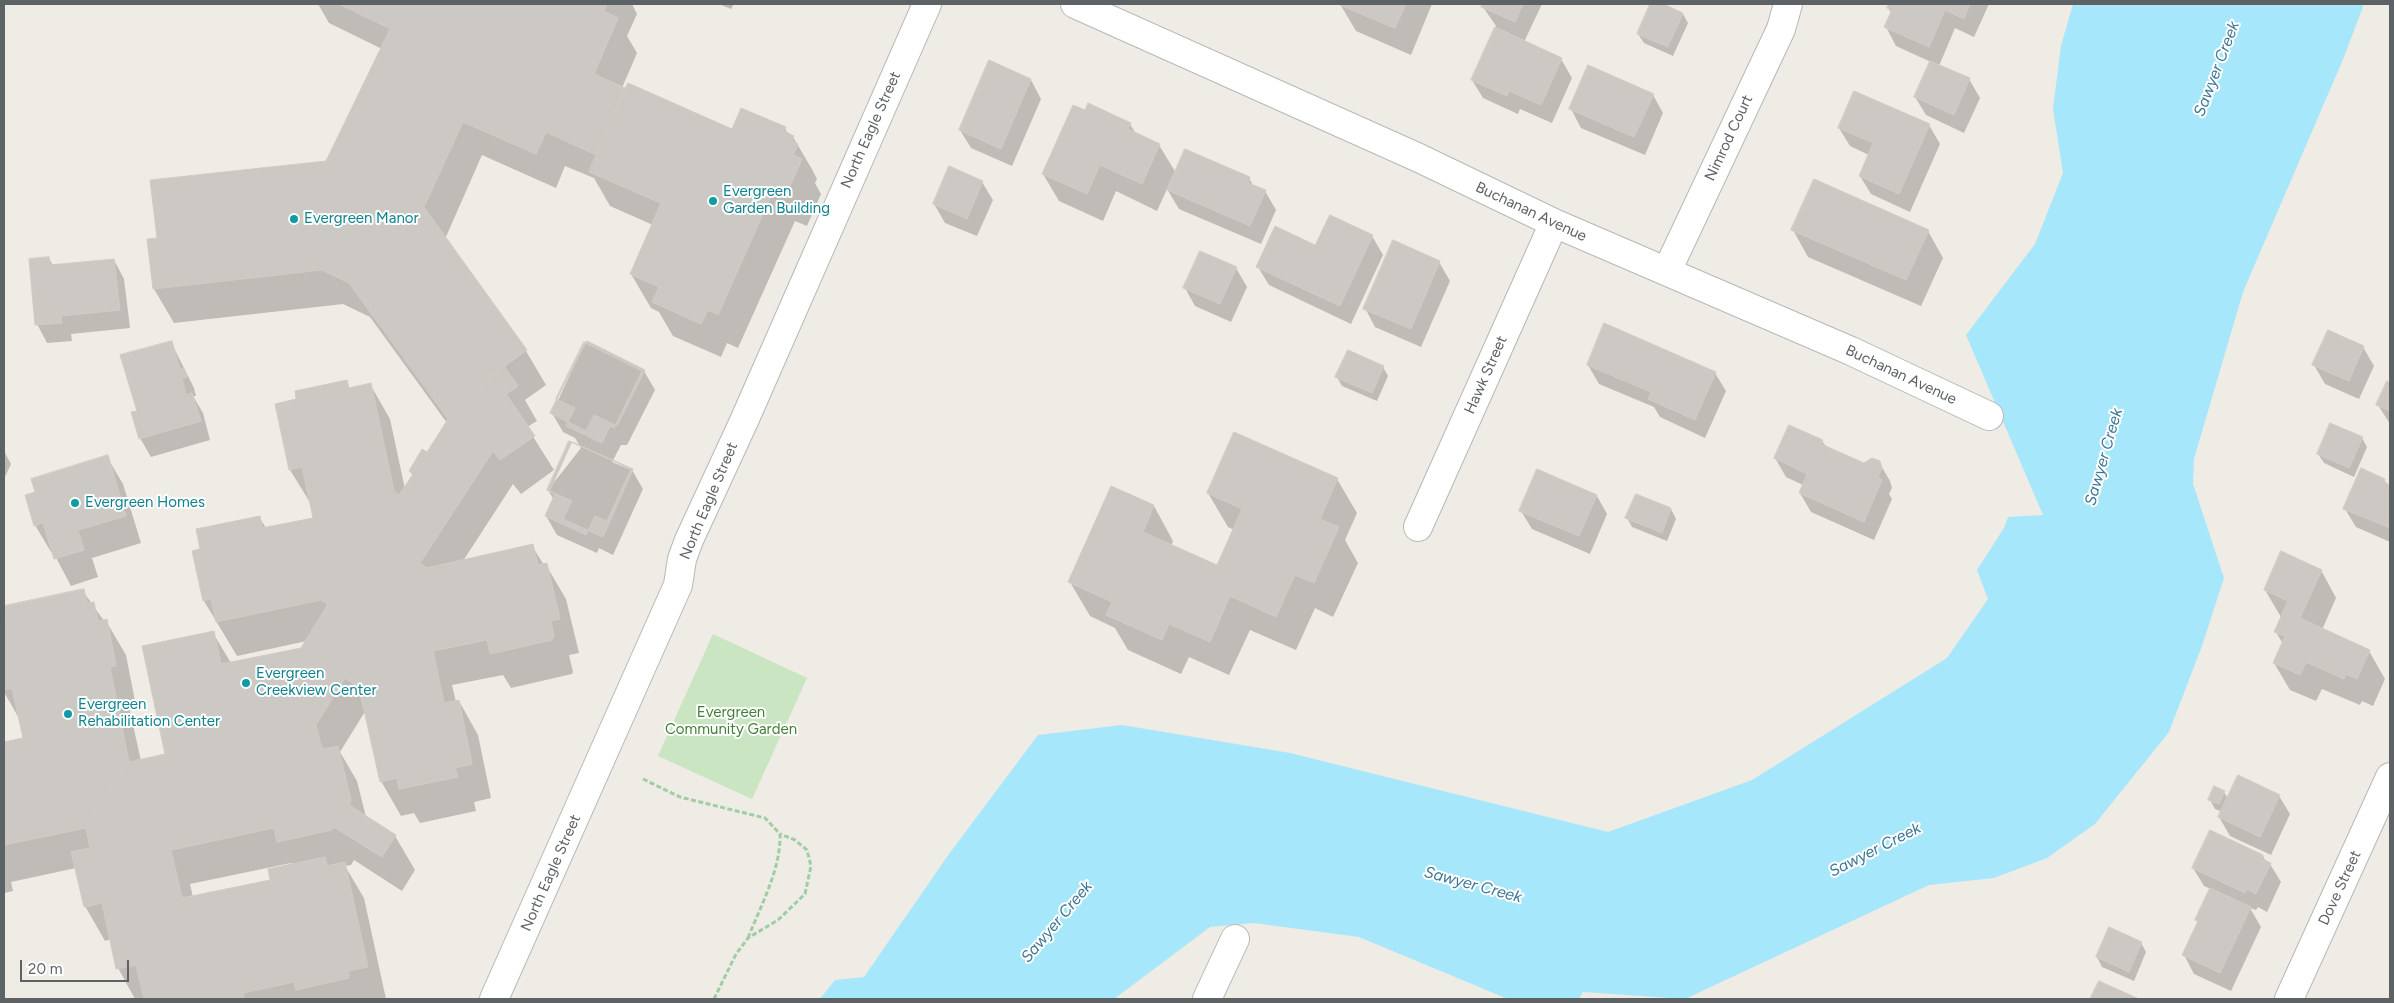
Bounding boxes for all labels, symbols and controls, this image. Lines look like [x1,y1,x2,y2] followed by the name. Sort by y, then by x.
[2190,19,2244,119] water label: Sawyer Creek
[837,69,905,191] street label: North Eagle Street
[1701,92,1757,184] street label: Nimrod Court
[1473,178,1589,246] street label: Buchanan Avenue
[723,183,830,218] place label: Evergreen Garden Building
[707,195,719,207] marker: Evergreen Garden Building
[304,210,419,228] place label: Evergreen Manor
[288,213,300,225] marker: Evergreen Manor
[1461,333,1511,417] street label: Hawk Street
[1843,341,1959,409] street label: Buchanan Avenue
[2081,406,2127,508] water label: Sawyer Creek
[676,440,742,562] street label: North Eagle Street
[85,494,205,512] place label: Evergreen Homes
[69,497,81,509] marker: Evergreen Homes
[256,665,377,700] place label: Evergreen Creekview Center
[240,677,252,689] marker: Evergreen Creekview Center
[78,696,220,731] place label: Evergreen Rehabilitation Center
[665,704,797,739] park label: Evergreen Community Garden
[62,708,74,720] marker: Evergreen Rehabilitation Center
[517,812,585,934] street label: North Eagle Street
[1826,819,1924,881] water label: Sawyer Creek
[2315,848,2365,928] street label: Dove Street
[1422,863,1524,907] water label: Sawyer Creek
[1017,877,1097,967] water label: Sawyer Creek
[22,950,131,982] scale bar
[28,960,62,978] text: 20 m

